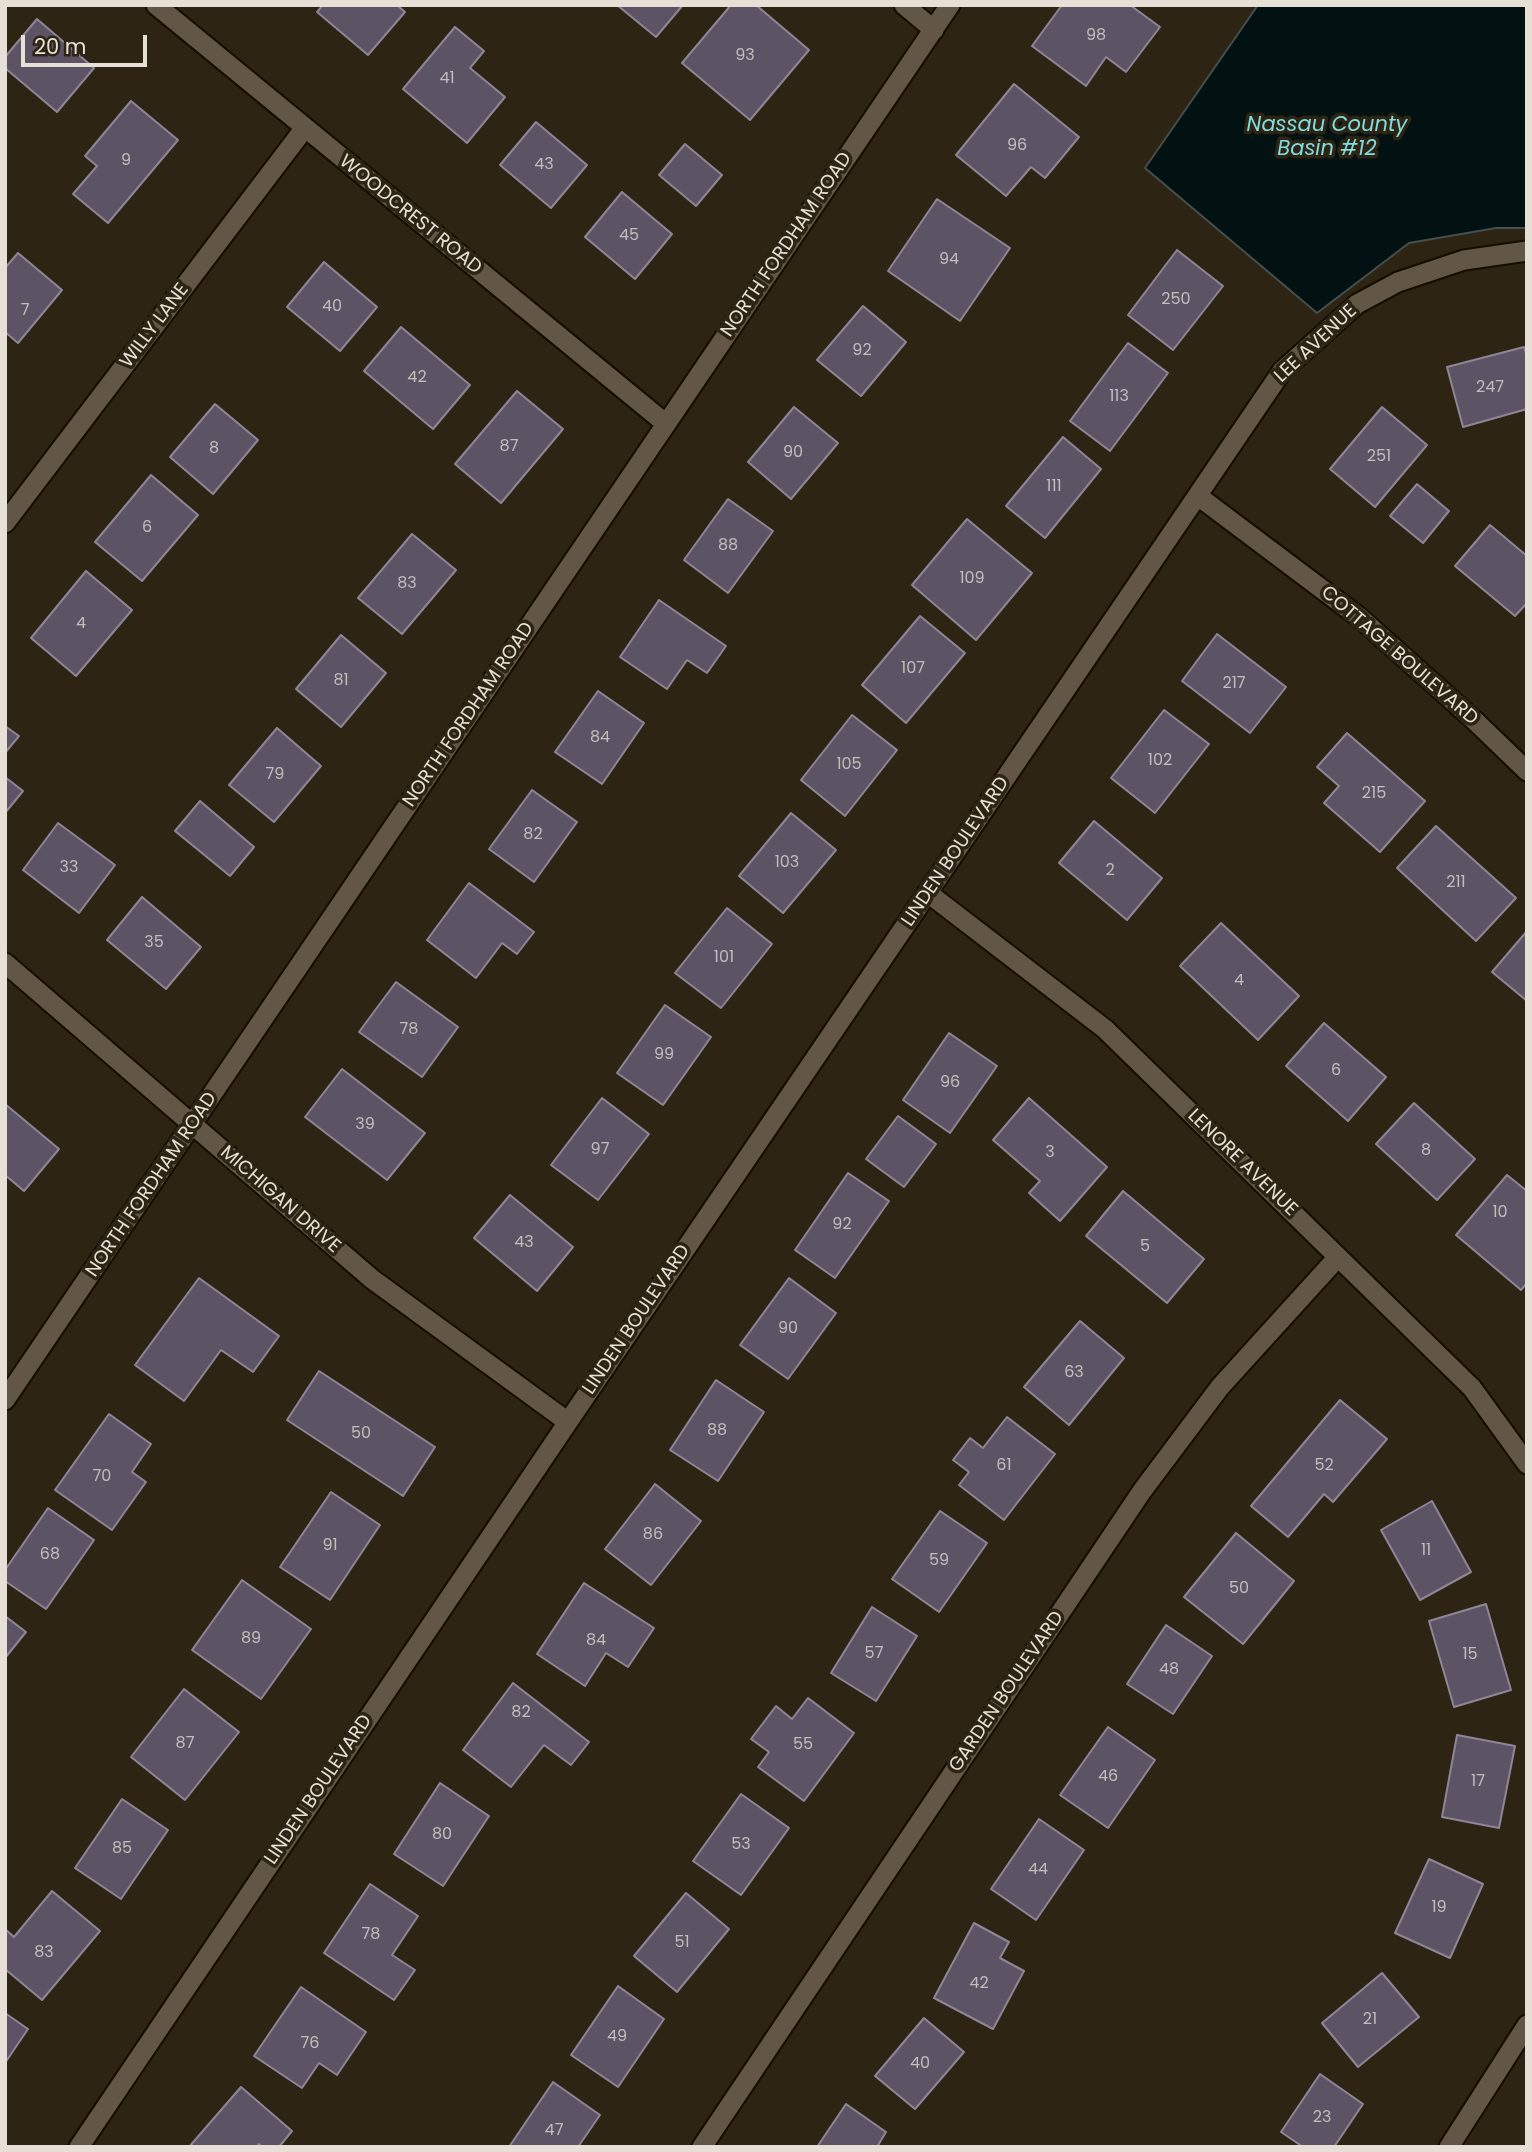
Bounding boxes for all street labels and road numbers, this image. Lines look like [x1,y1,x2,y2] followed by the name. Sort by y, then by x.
[717,148,857,342] street label: NORTH FORDHAM ROAD
[334,150,486,280] street label: WOODCREST ROAD
[116,279,194,373] street label: WILLY LANE
[1270,300,1362,388] street label: LEE AVENUE
[1316,582,1482,730] street label: COTTAGE BOULEVARD
[399,618,539,812] street label: NORTH FORDHAM ROAD
[897,773,1015,931] street label: LINDEN BOULEVARD
[82,1088,222,1282] street label: NORTH FORDHAM ROAD
[1182,1105,1302,1221] street label: LENORE AVENUE
[215,1142,345,1258] street label: MICHIGAN DRIVE
[578,1241,696,1399] street label: LINDEN BOULEVARD
[945,1607,1069,1777] street label: GARDEN BOULEVARD
[260,1711,378,1869] street label: LINDEN BOULEVARD

